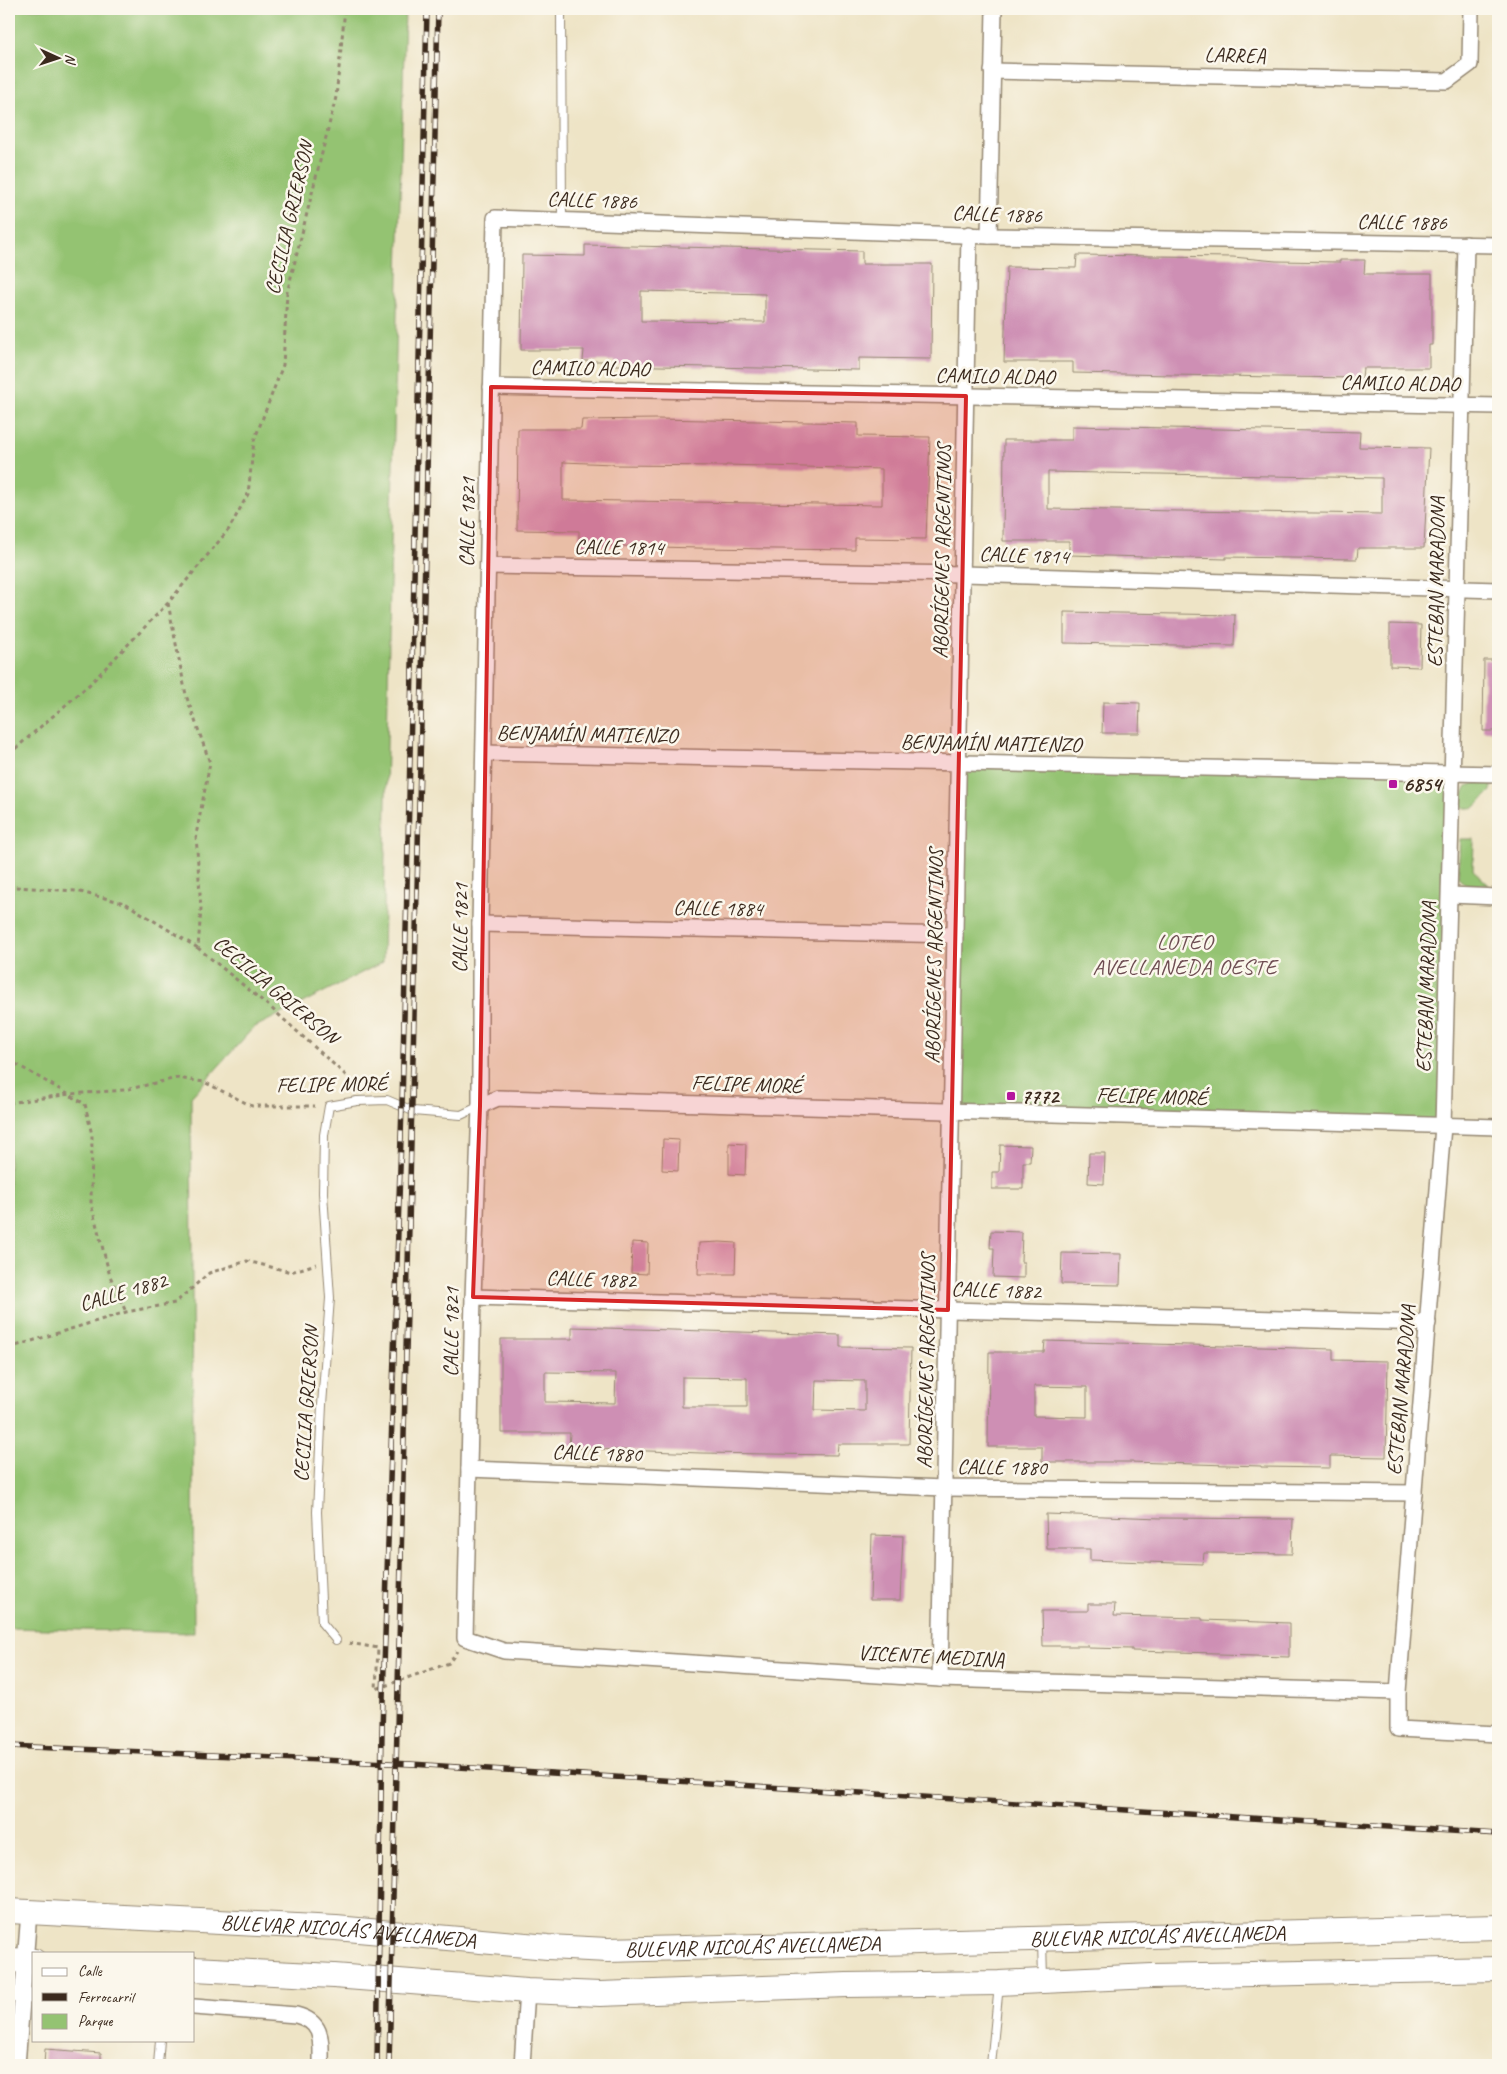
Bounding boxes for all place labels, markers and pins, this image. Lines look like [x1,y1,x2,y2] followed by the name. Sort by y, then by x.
[1403,771,1443,797] place label: 6854
[1387,778,1399,790] marker: 6854
[1021,1083,1061,1109] place label: 7772
[1005,1090,1017,1102] marker: 7772

